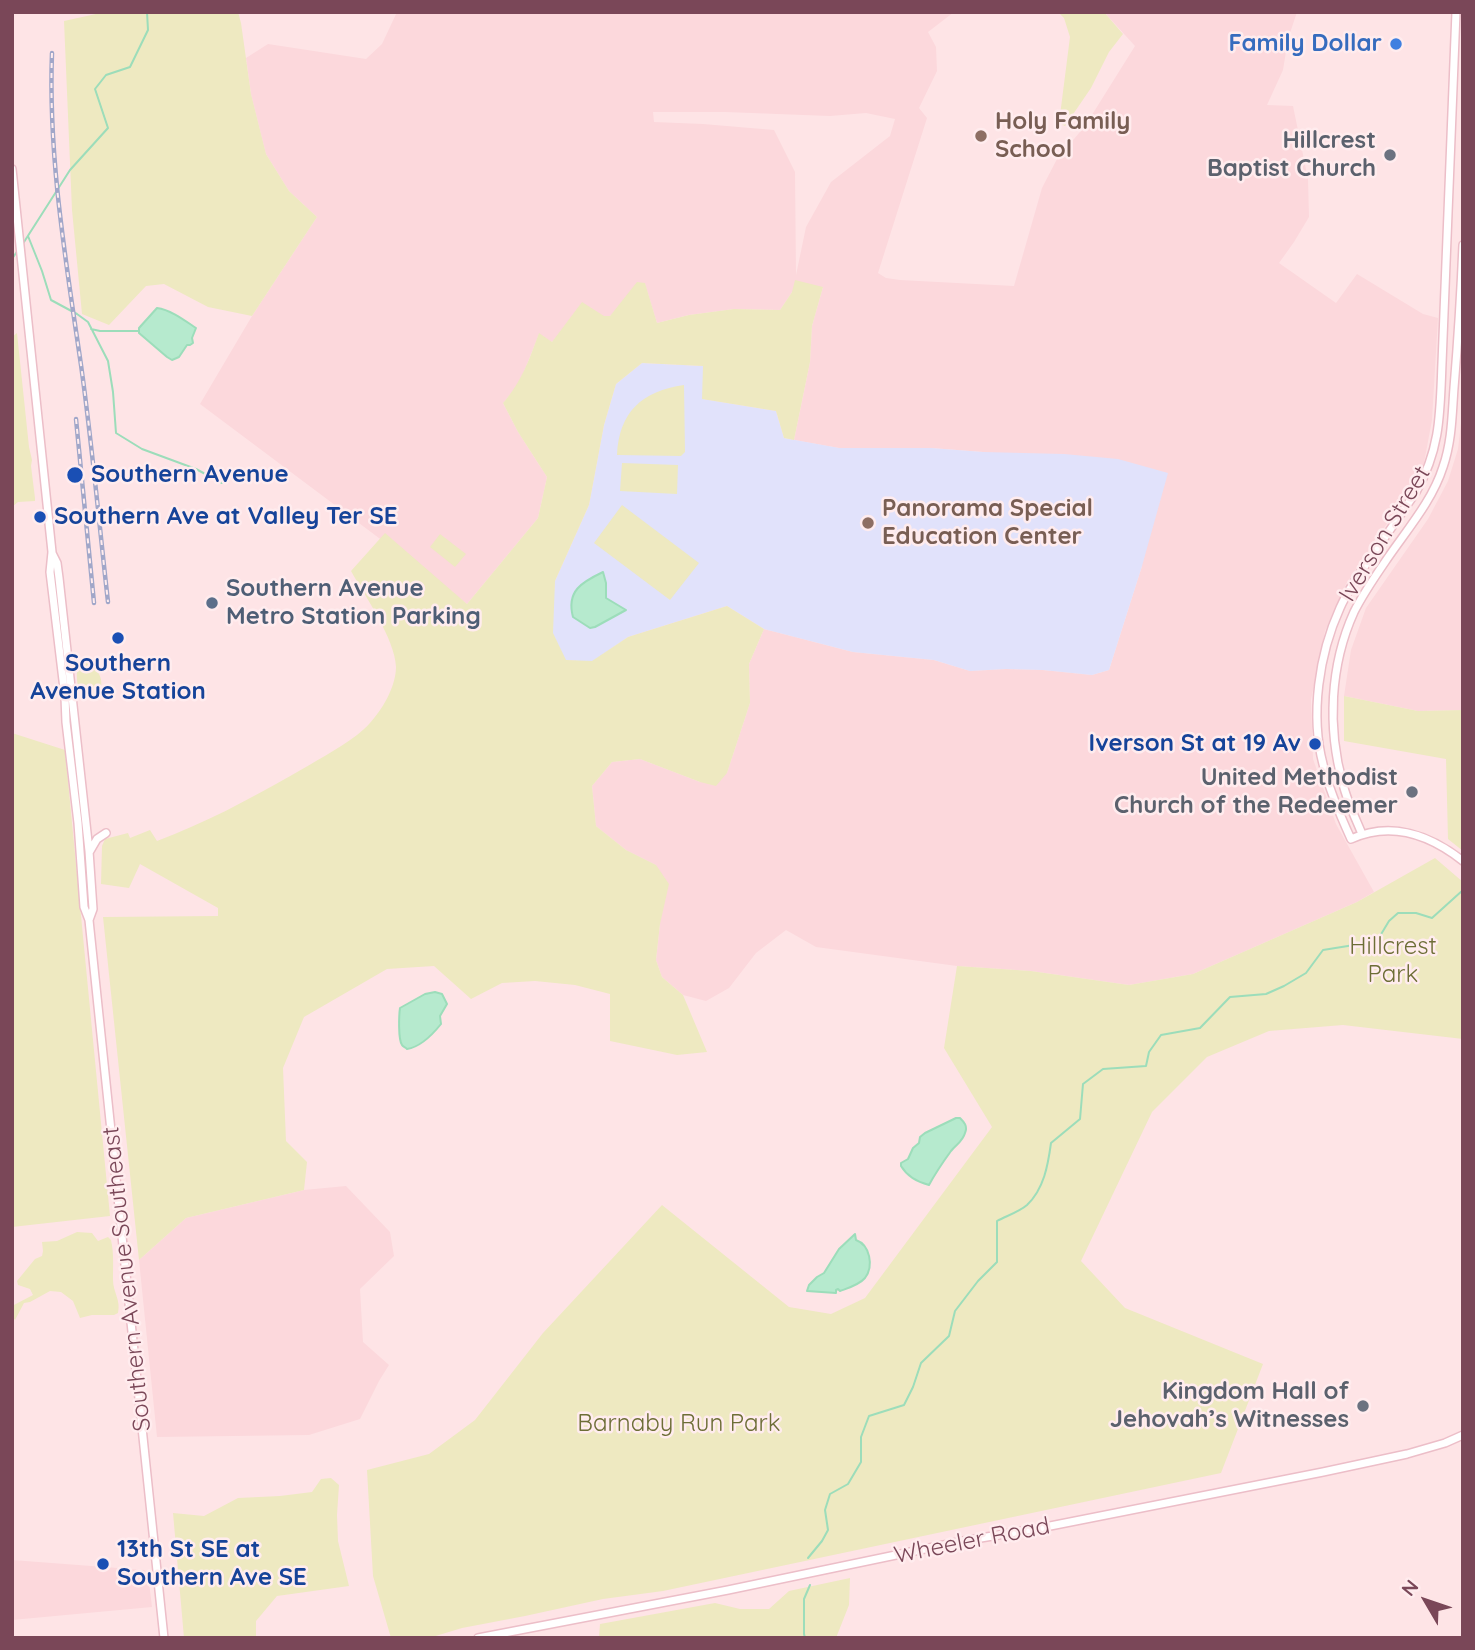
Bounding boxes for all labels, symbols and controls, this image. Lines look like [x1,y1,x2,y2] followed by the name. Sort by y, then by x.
[1228,30,1382,58] place label: Family Dollar
[1388,36,1404,52] marker: Family Dollar
[995,108,1130,164] place label: Holy Family School
[1207,127,1376,183] place label: Hillcrest Baptist Church
[973,128,989,144] marker: Holy Family School
[1382,147,1398,163] marker: Hillcrest Baptist Church
[91,461,289,489] place label: Southern Avenue
[1333,461,1437,607] street label: Iverson Street
[65,465,85,485] marker: Southern Avenue
[882,495,1093,551] place label: Panorama Special Education Center
[54,503,397,531] place label: Southern Ave at Valley Ter SE
[32,509,48,525] marker: Southern Ave at Valley Ter SE
[860,515,876,531] marker: Panorama Special Education Center
[226,575,481,631] place label: Southern Avenue Metro Station Parking
[204,595,220,611] marker: Southern Avenue Metro Station Parking
[110,630,126,646] marker: Southern Avenue Station
[30,650,206,706] place label: Southern Avenue Station
[1089,730,1301,758] place label: Iverson St at 19 Av
[1307,736,1323,752] marker: Iverson St at 19 Av
[1114,764,1398,820] place label: United Methodist Church of the Redeemer
[1404,784,1420,800] marker: United Methodist Church of the Redeemer
[1349,933,1437,989] park label: Hillcrest Park
[97,1125,157,1433] street label: Southern Avenue Southeast
[1110,1378,1349,1434] place label: Kingdom Hall of Jehovah’s Witnesses
[1355,1398,1371,1414] marker: Kingdom Hall of Jehovah’s Witnesses
[577,1410,781,1438] park label: Barnaby Run Park
[892,1512,1052,1570] street label: Wheeler Road
[117,1536,307,1592] place label: 13th St SE at Southern Ave SE
[95,1556,111,1572] marker: 13th St SE at Southern Ave SE
[1391,1566,1461,1636] north arrow
[1396,1575,1423,1601] text: N

